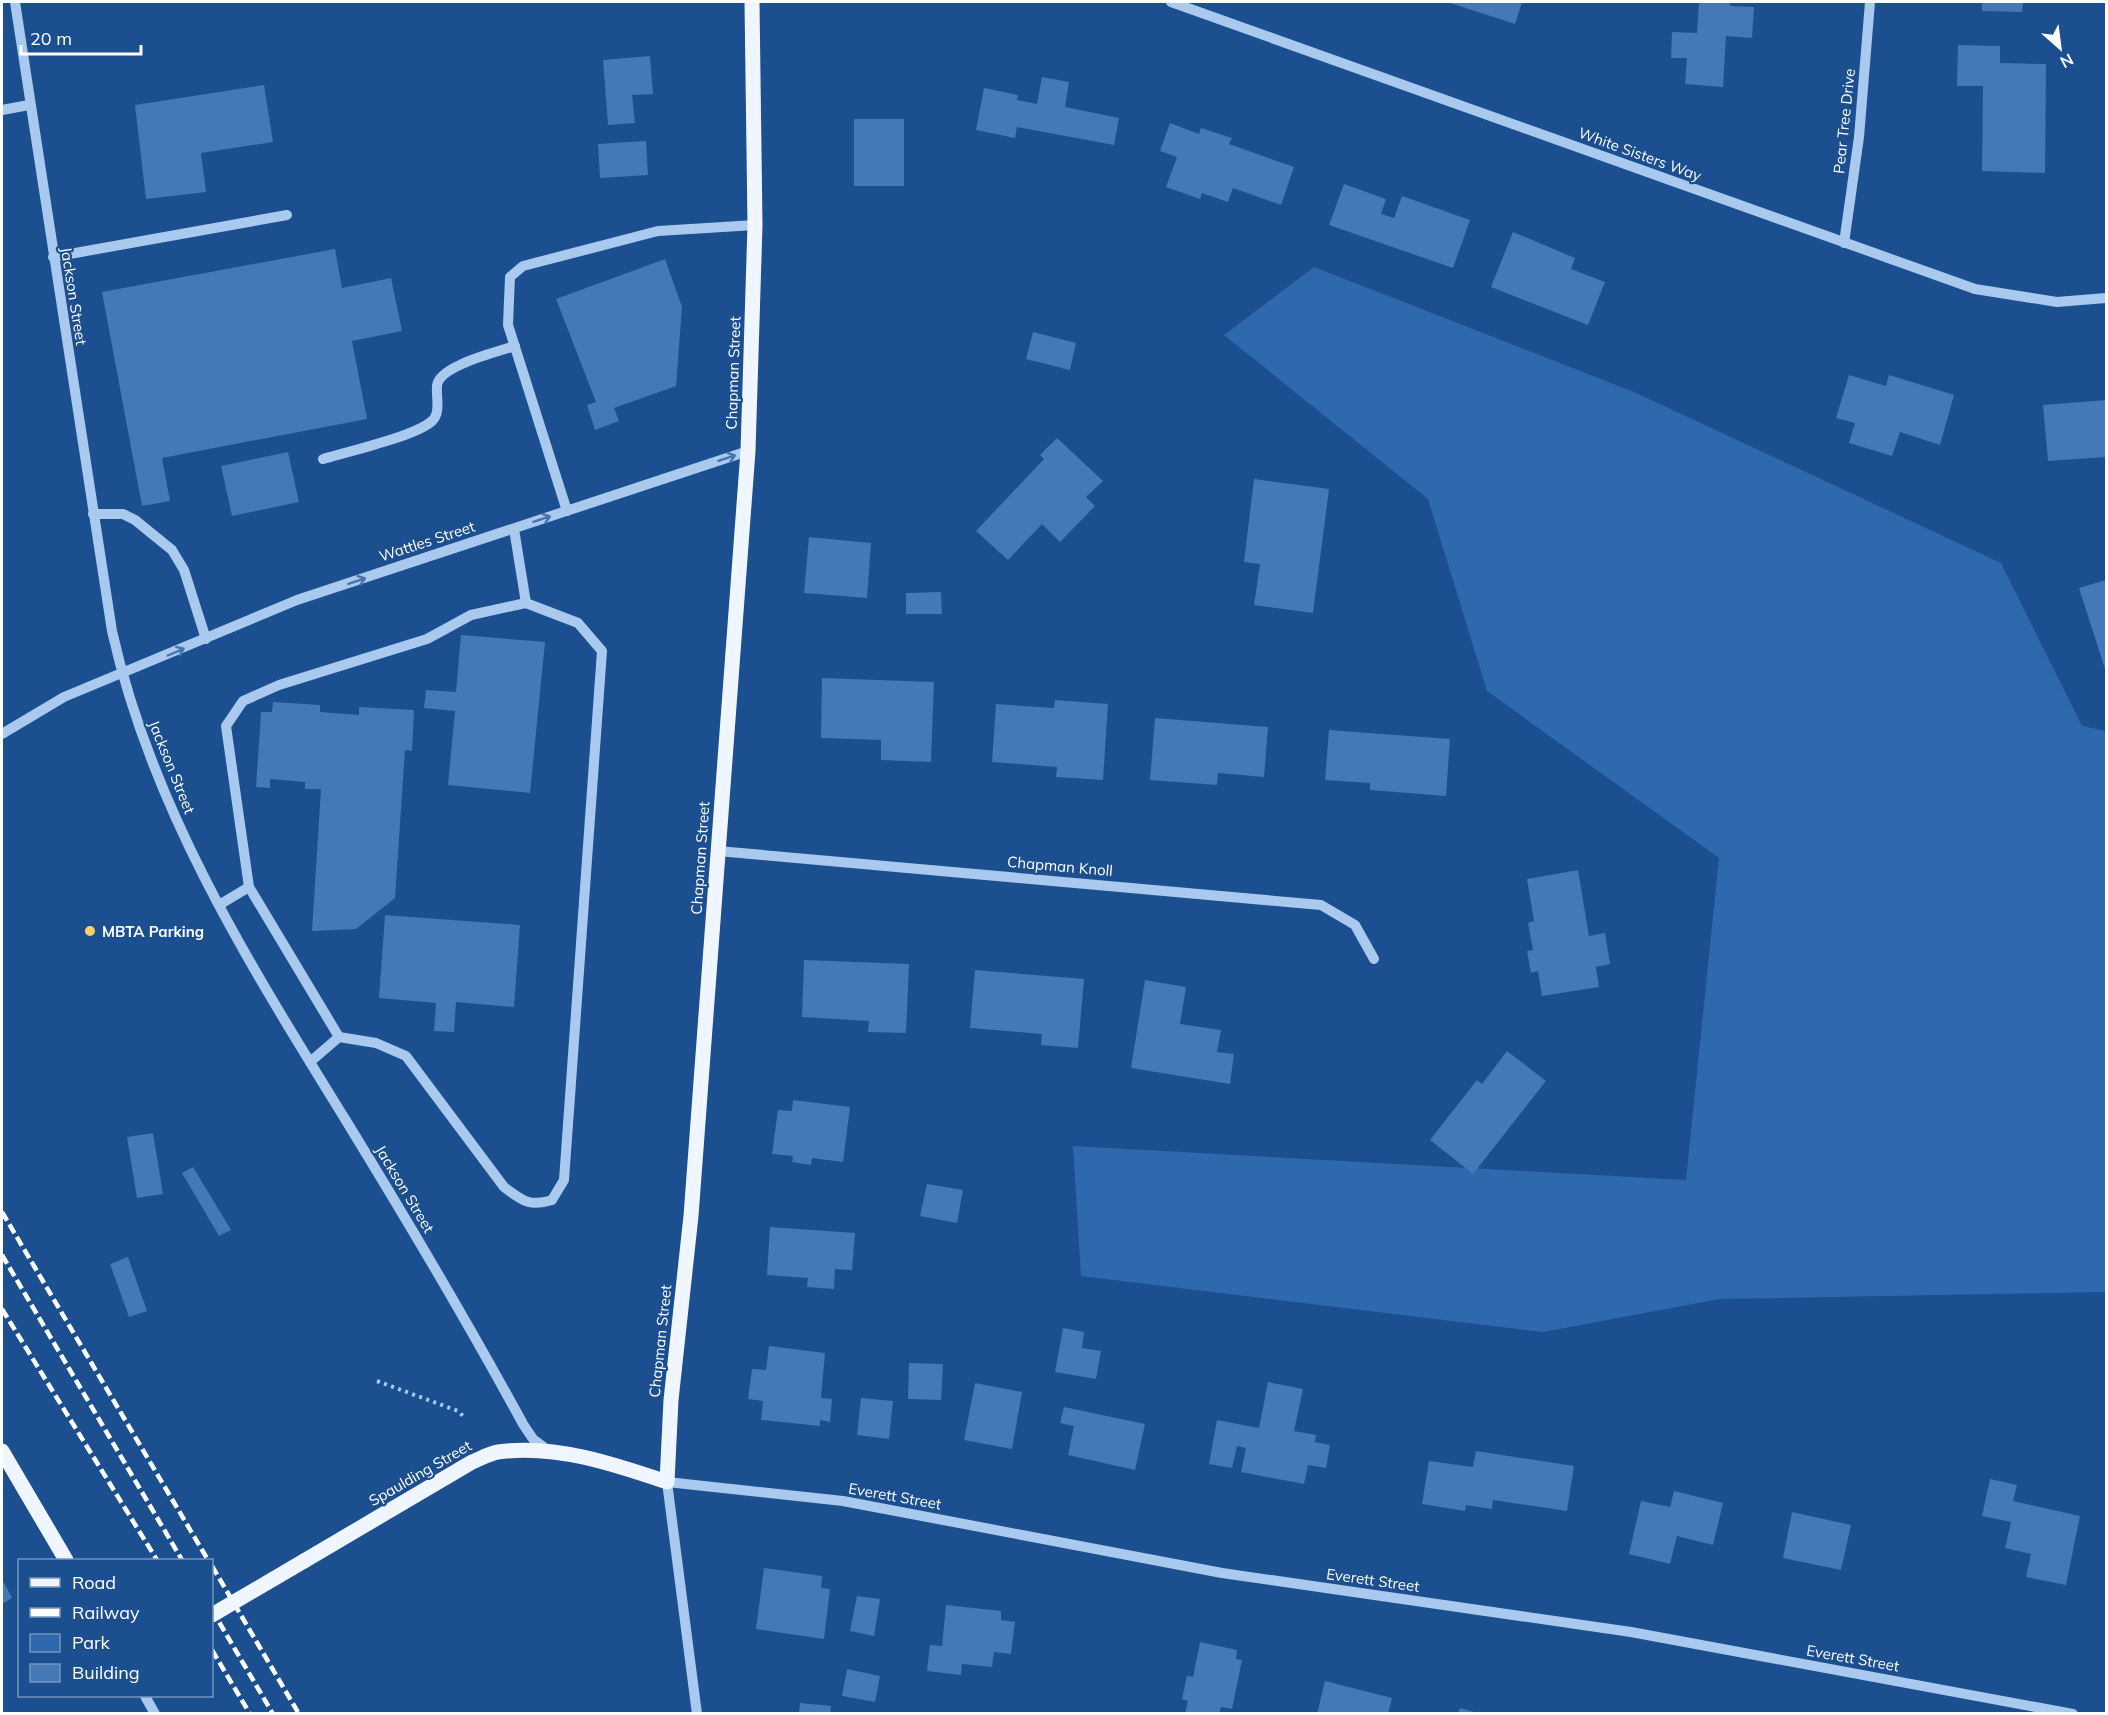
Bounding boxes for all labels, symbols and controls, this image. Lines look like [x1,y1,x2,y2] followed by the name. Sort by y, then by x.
[21,18,141,56] scale bar
[2030,18,2090,78] north arrow
[30,27,72,50] text: 20 m
[2057,50,2077,73] text: N
[1829,67,1859,175] street label: Pear Tree Drive
[1576,123,1704,185] street label: White Sisters Way
[57,246,91,346] street label: Jackson Street
[722,316,744,430] street label: Chapman Street
[717,451,736,462] one-way arrow
[532,513,551,524] one-way arrow
[377,517,477,565] street label: Wattles Street
[347,574,366,585] one-way arrow
[166,646,184,657] one-way arrow
[145,717,199,817] street label: Jackson Street
[687,801,713,915] street label: Chapman Street
[1006,852,1114,880] street label: Chapman Knoll
[102,922,204,941] place label: MBTA Parking
[83,924,97,938] marker: MBTA Parking
[371,1142,439,1236] street label: Jackson Street
[645,1284,675,1398] street label: Chapman Street
[365,1436,475,1510] street label: Spaulding Street
[847,1478,943,1514] street label: Everett Street
[18,1559,213,1697] legend
[1325,1564,1421,1596] street label: Everett Street
[72,1571,116,1594] text: Road
[72,1601,140,1624] text: Railway
[72,1631,111,1654] text: Park
[1805,1640,1901,1676] street label: Everett Street
[72,1661,140,1684] text: Building

